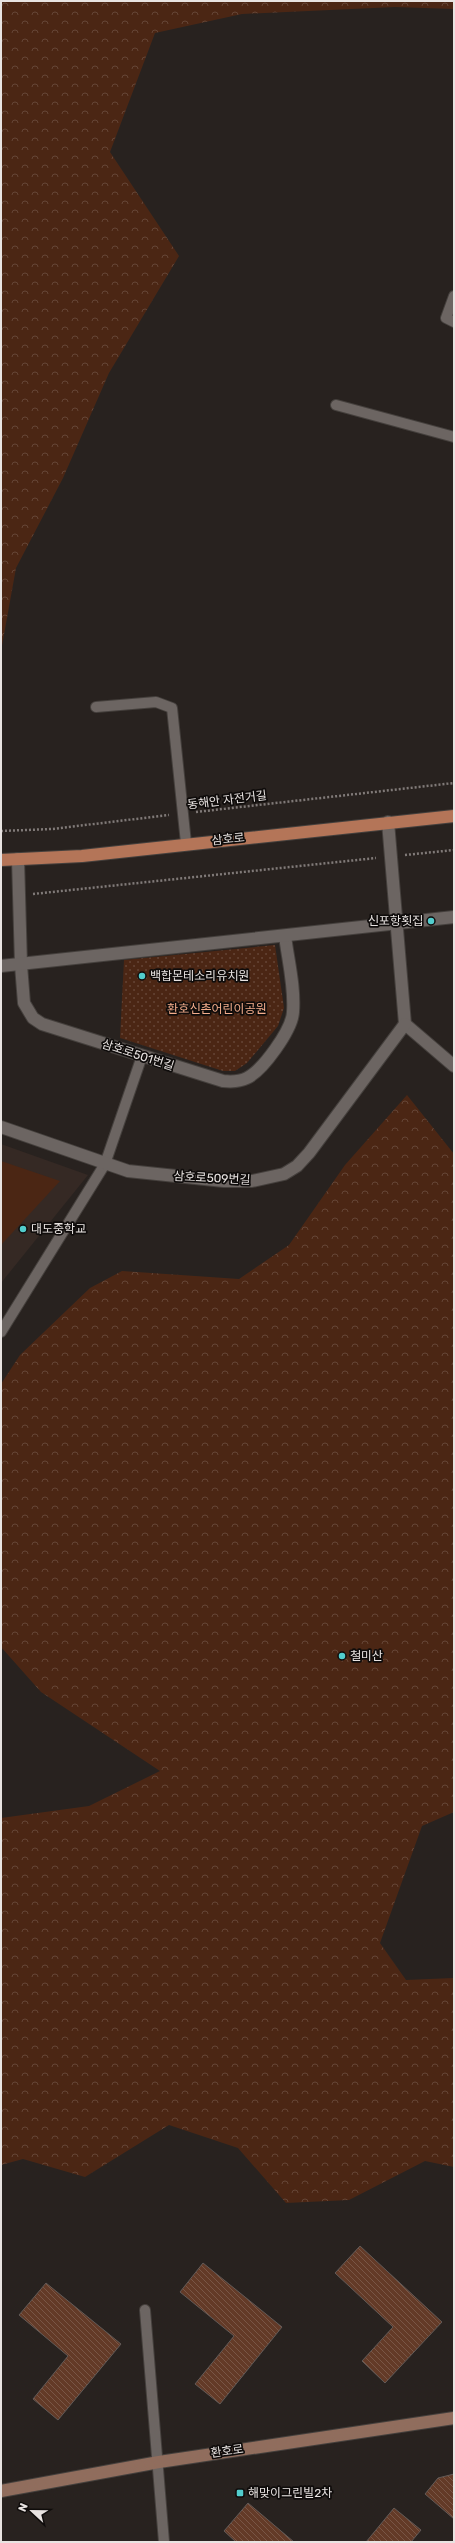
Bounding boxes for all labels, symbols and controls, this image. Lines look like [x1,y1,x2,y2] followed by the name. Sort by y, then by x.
[186,788,268,812] street label: 동해안 자전거길
[211,830,245,848] street label: 삼호로
[368,914,423,928] place label: 신포항횟집
[426,916,436,926] marker: 신포항횟집
[150,969,249,983] place label: 백합몬테소리유치원
[137,971,147,981] marker: 백합몬테소리유치원
[167,1002,267,1016] park label: 환호신촌어린이공원
[100,1037,176,1073] street label: 삼호로501번길
[173,1169,251,1187] street label: 삼호로509번길
[31,1222,86,1236] place label: 대도중학교
[18,1224,28,1234] marker: 대도중학교
[350,1649,383,1663] place label: 철미산
[337,1651,347,1661] marker: 철미산
[210,2442,244,2460] street label: 환호로
[248,2486,332,2500] place label: 해맞이그린빌2차
[235,2488,245,2498] marker: 해맞이그린빌2차
[12,2491,52,2531] north arrow
[16,2501,31,2514] text: N

